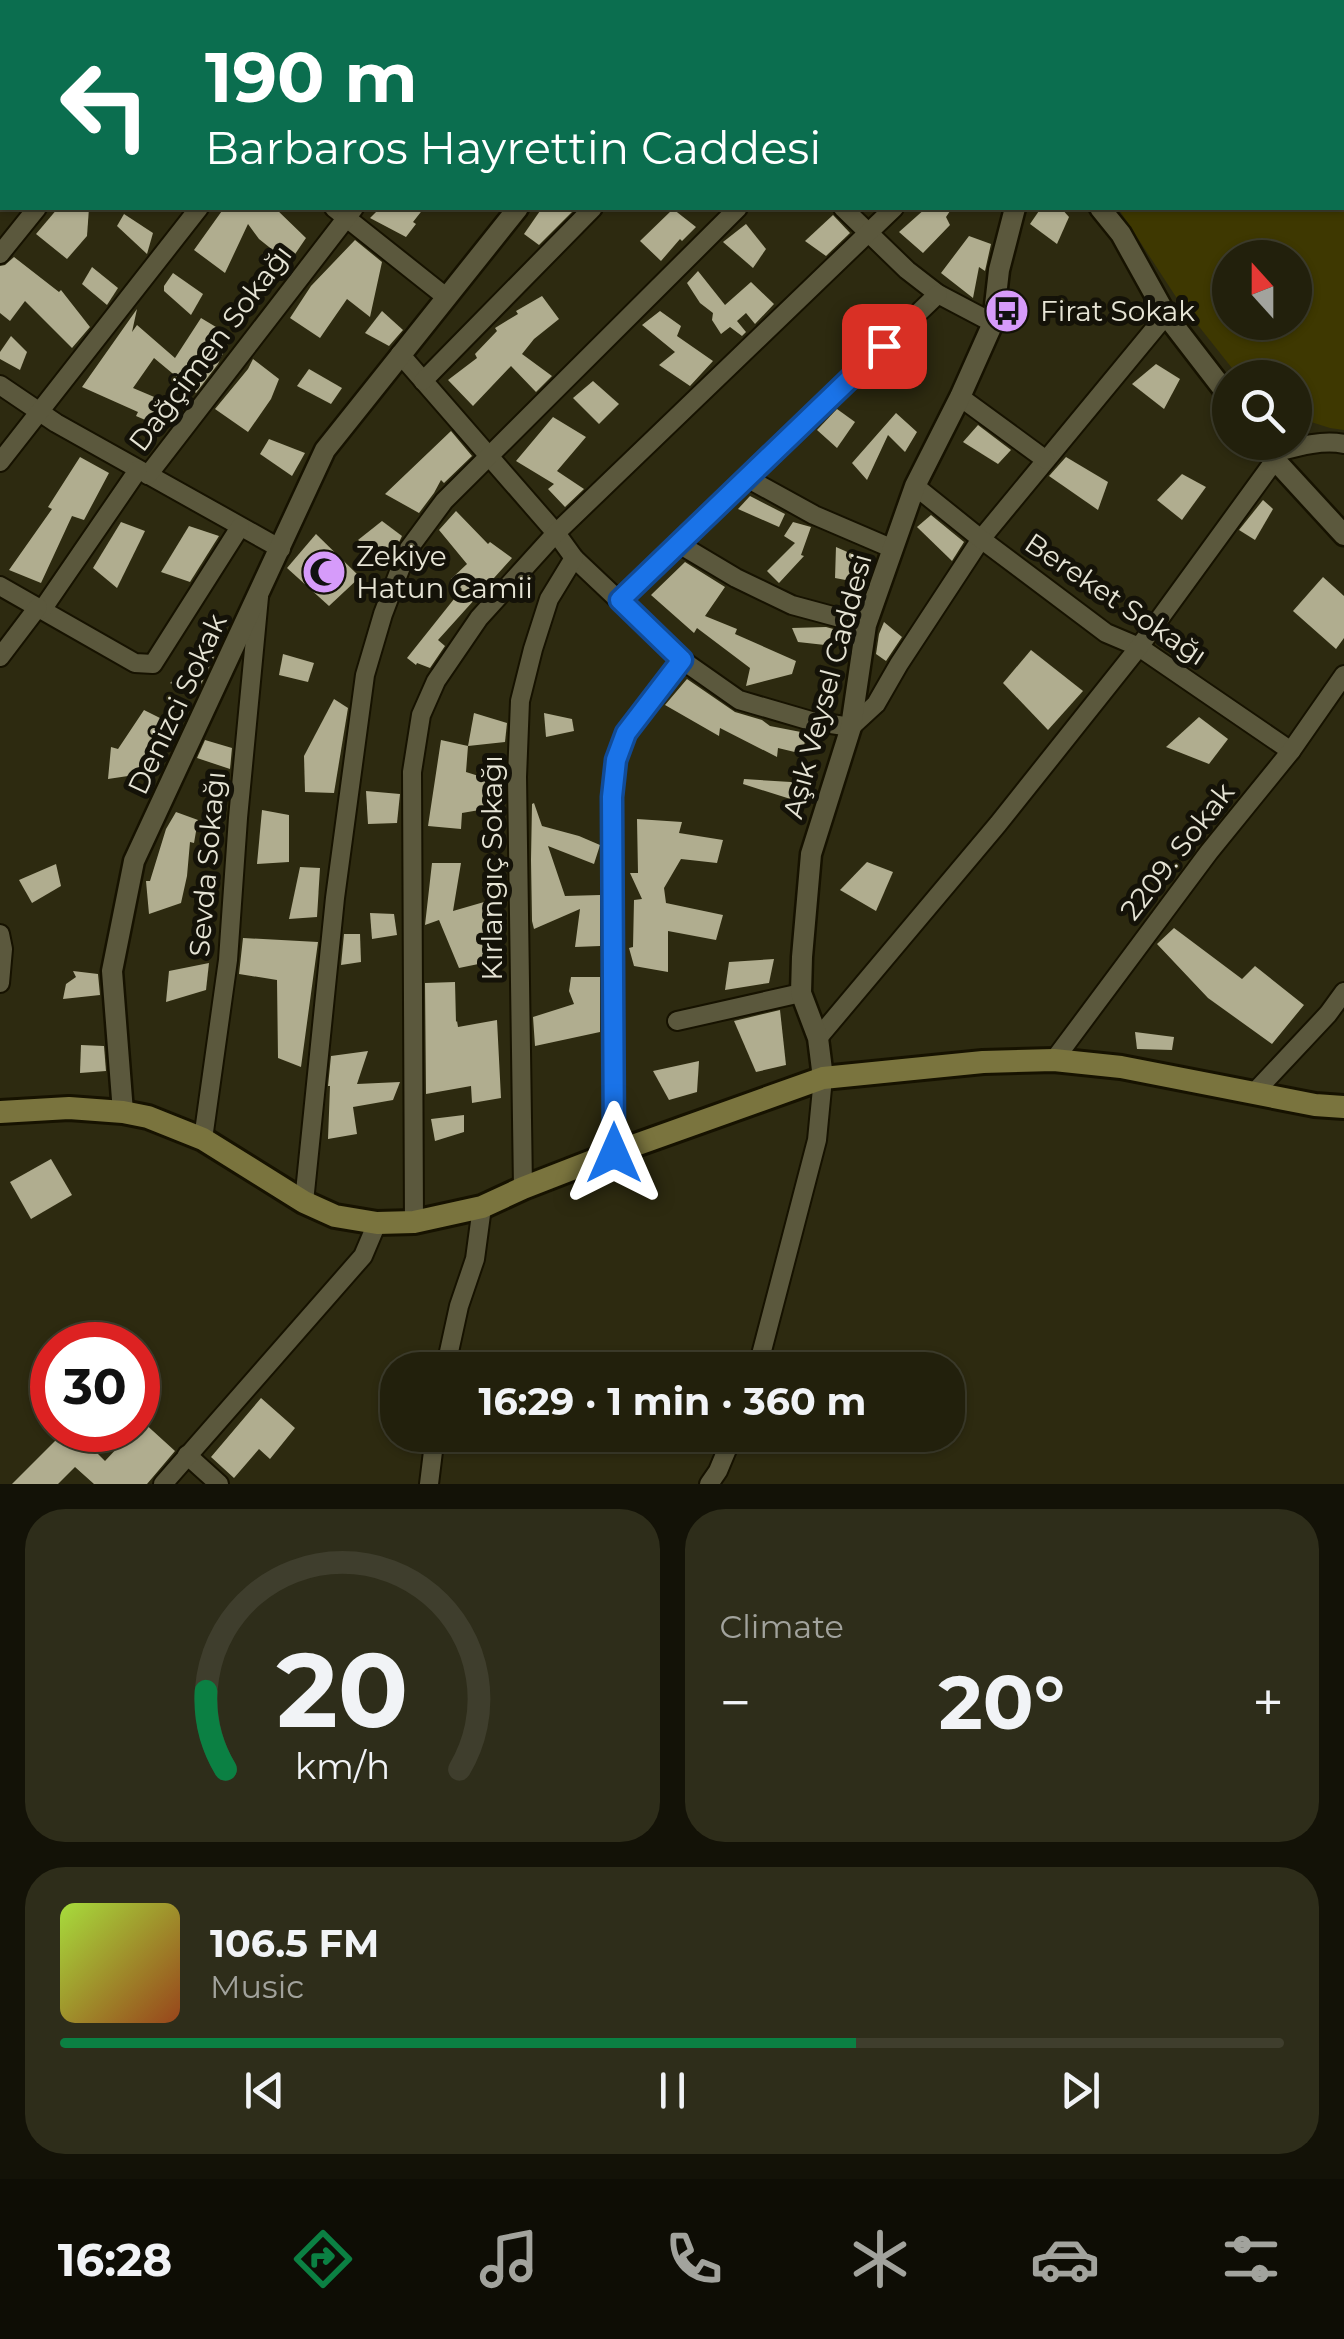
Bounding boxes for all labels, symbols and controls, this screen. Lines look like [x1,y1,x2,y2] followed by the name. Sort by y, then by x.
[205,34,418,120] text: 190 m
[40,40,170,170] icon: left
[205,120,821,175] text: Barbaros Hayrettin Caddesi
[121,238,299,458] street label: Dağçimen Sokağı
[1212,240,1312,340] north arrow
[1212,240,1312,460] map controls
[984,288,1030,334] bus stop icon: Firat Sokak
[1040,294,1195,328] place label: Firat Sokak
[842,304,927,389] pin
[857,319,912,374] icon: arrive
[1212,360,1312,460] button: search
[1019,526,1213,672] street label: Bereket Sokağı
[356,539,533,605] place label: Zekiye Hatun Camii
[301,549,347,595] mosque icon: Zekiye Hatun Camii
[775,550,879,822] street label: Aşık Veysel Caddesi
[120,608,234,800] street label: Denizci Sokak
[475,755,509,981] street label: Kırlangıç Sokağı
[182,770,232,958] street label: Sevda Sokağı
[1113,775,1241,926] street label: 2209. Sokak
[562,1101,666,1205] position arrow
[30,1322,160,1452] speed limit sign: 30
[479,1378,866,1425] text: 16:29 · 1 min · 360 m
[720,1607,844,1646] text: Climate
[276,1626,408,1753] text: 20
[938,1656,1065,1748] text: 20°
[720,1669,751,1736] text: −
[1252,1669,1284,1736] text: +
[295,1744,390,1788] text: km/h
[210,1920,379,1967] text: 106.5 FM
[210,1967,304,2006] text: Music
[237,2063,292,2118] icon: previous
[645,2063,700,2118] icon: pause
[1053,2063,1108,2118] icon: next
[288,2224,358,2294] icon: directions
[474,2224,544,2294] icon: music
[659,2224,729,2294] icon: phone
[845,2224,915,2294] icon: climate
[1030,2224,1100,2294] icon: car
[1216,2224,1286,2294] icon: filters
[58,2232,172,2287] text: 16:28

